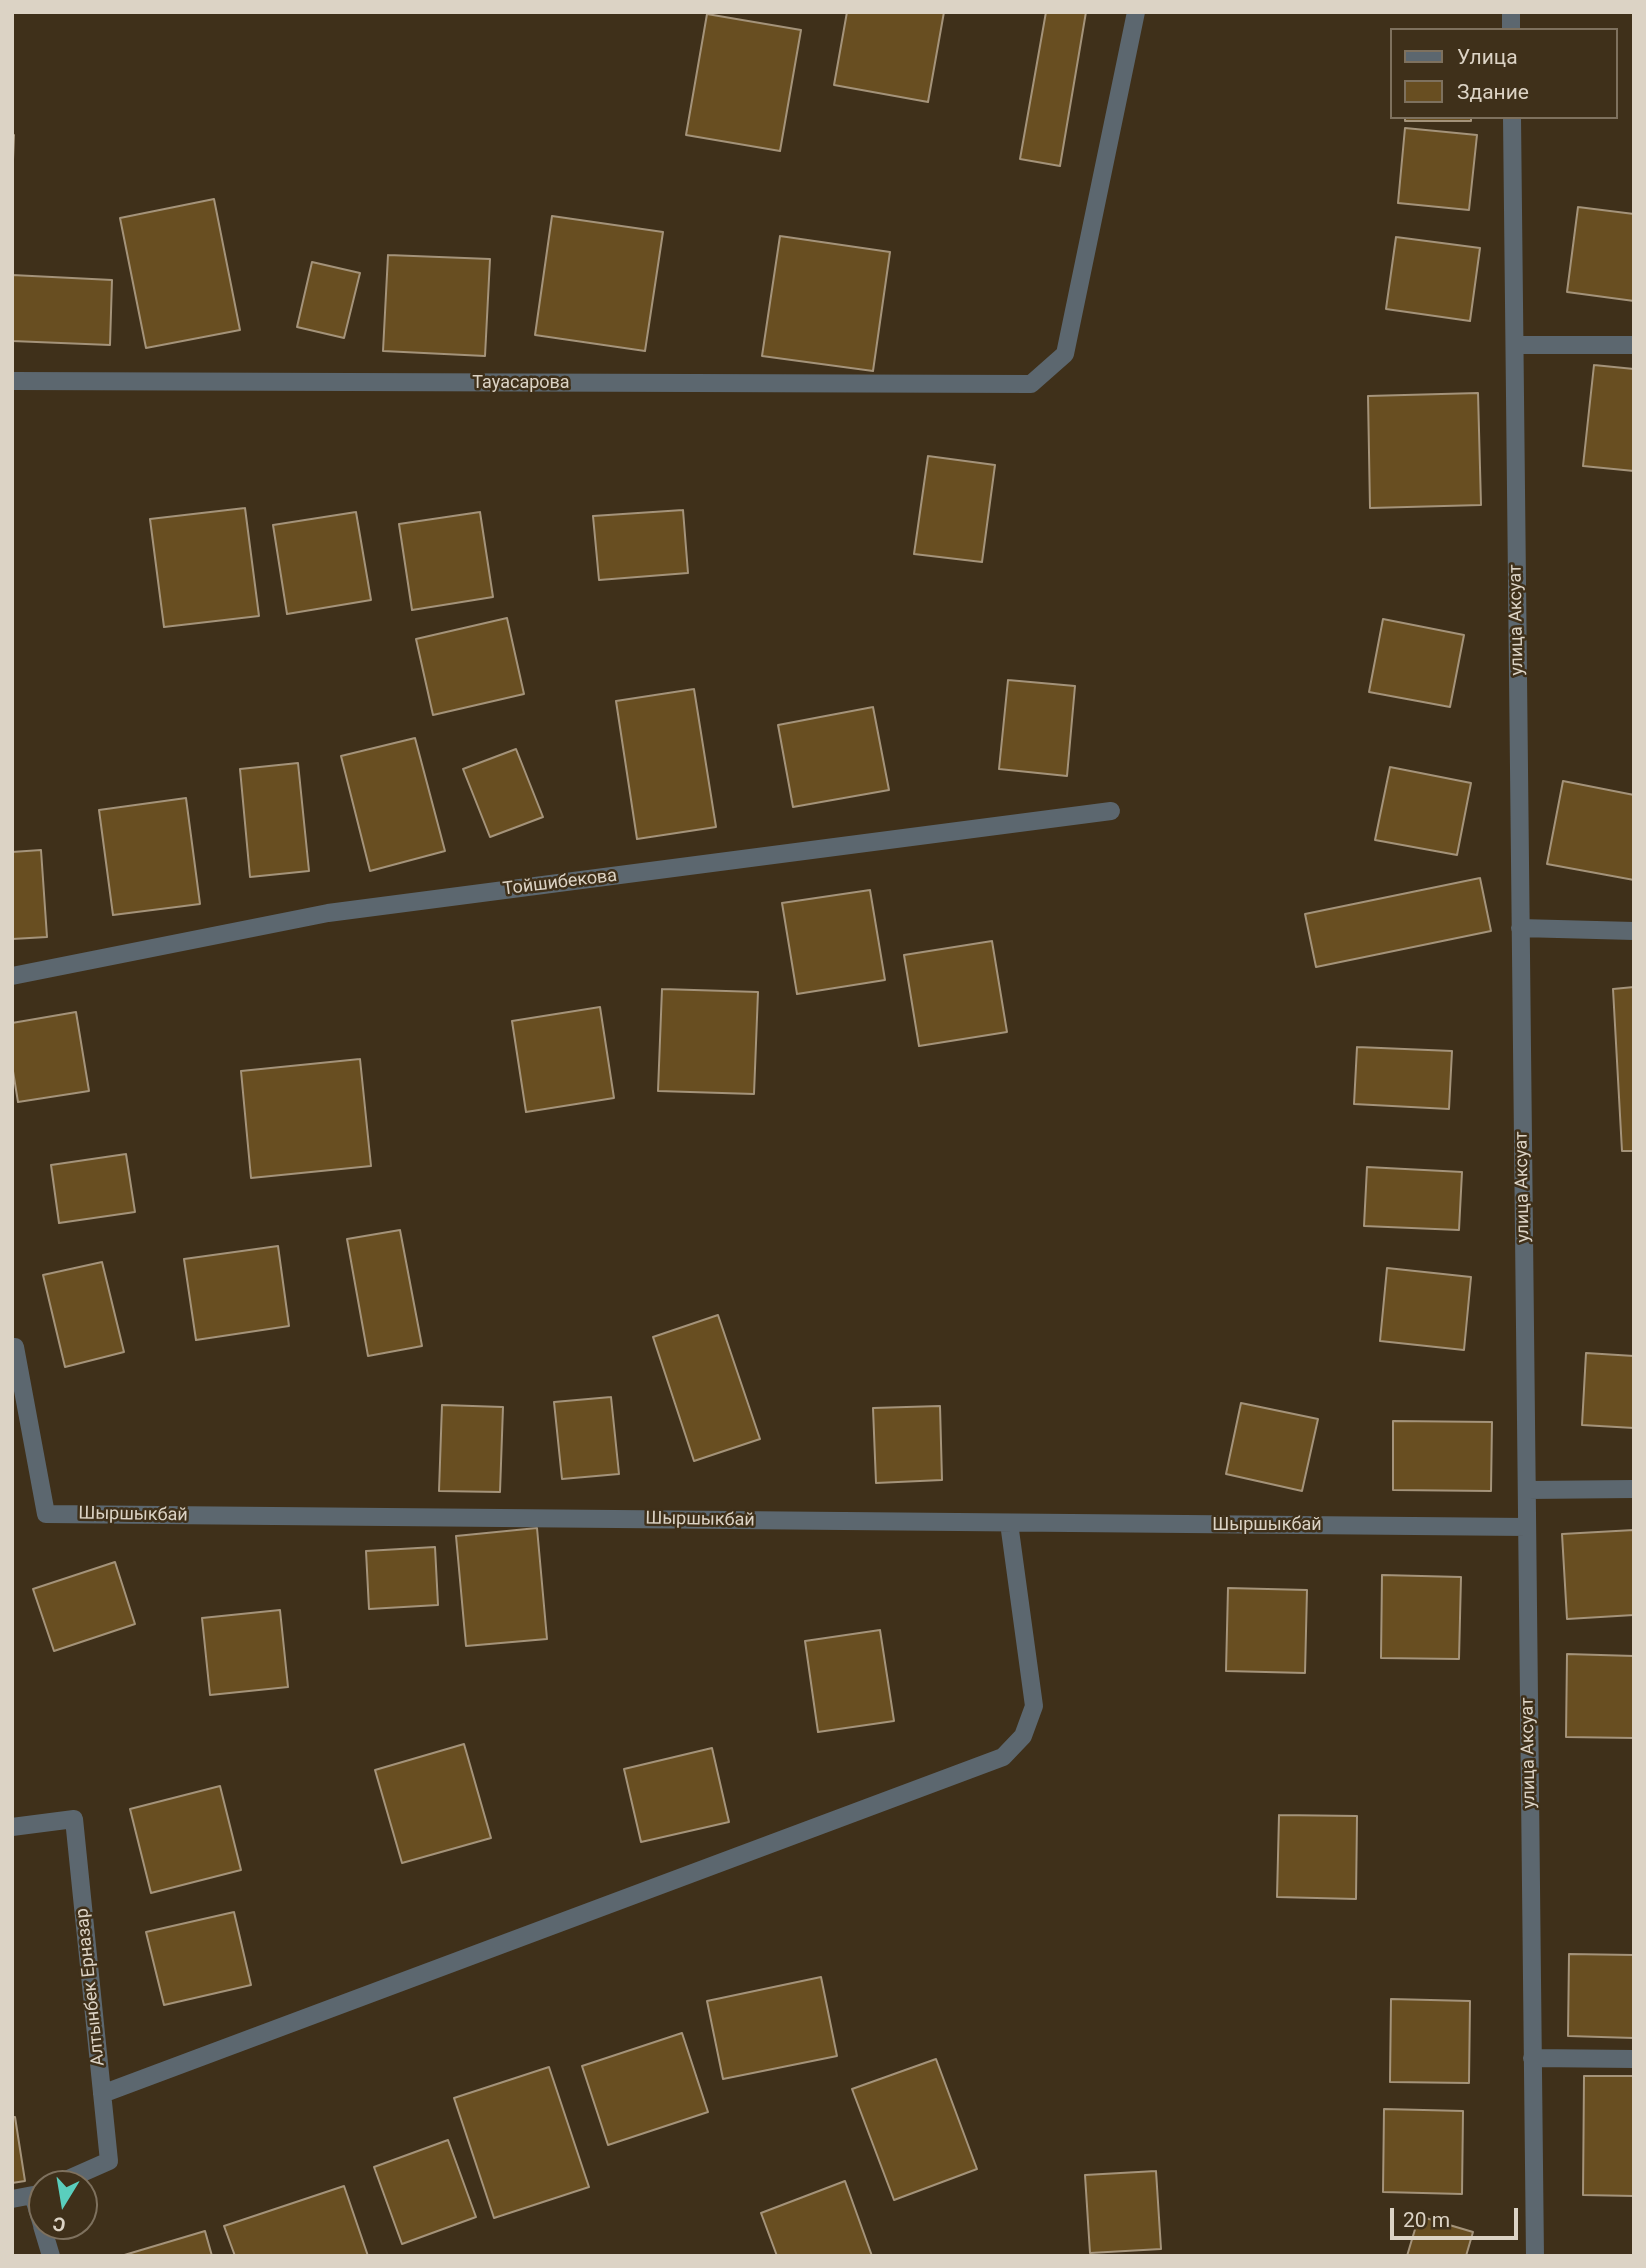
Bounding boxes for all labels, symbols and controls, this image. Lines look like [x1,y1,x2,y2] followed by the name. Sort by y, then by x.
[1390,28,1618,119] legend
[1457,45,1518,69] text: Улица
[1457,80,1529,104] text: Здание
[472,372,570,394] street label: Тауасарова
[1505,564,1529,676] street label: улица Аксуат
[502,865,618,901] street label: Тойшибекова
[1511,1131,1535,1243] street label: улица Аксуат
[78,1503,188,1527] street label: Шыршыкбай
[645,1508,755,1532] street label: Шыршыкбай
[1212,1514,1322,1536] street label: Шыршыкбай
[1517,1697,1541,1809] street label: улица Аксуат
[72,1907,110,2067] street label: Алтынбек Ерназар
[28,2170,98,2240] north arrow
[1394,2194,1522,2238] scale bar
[1403,2208,1450,2232] text: 20 m
[51,2212,68,2237] text: С

